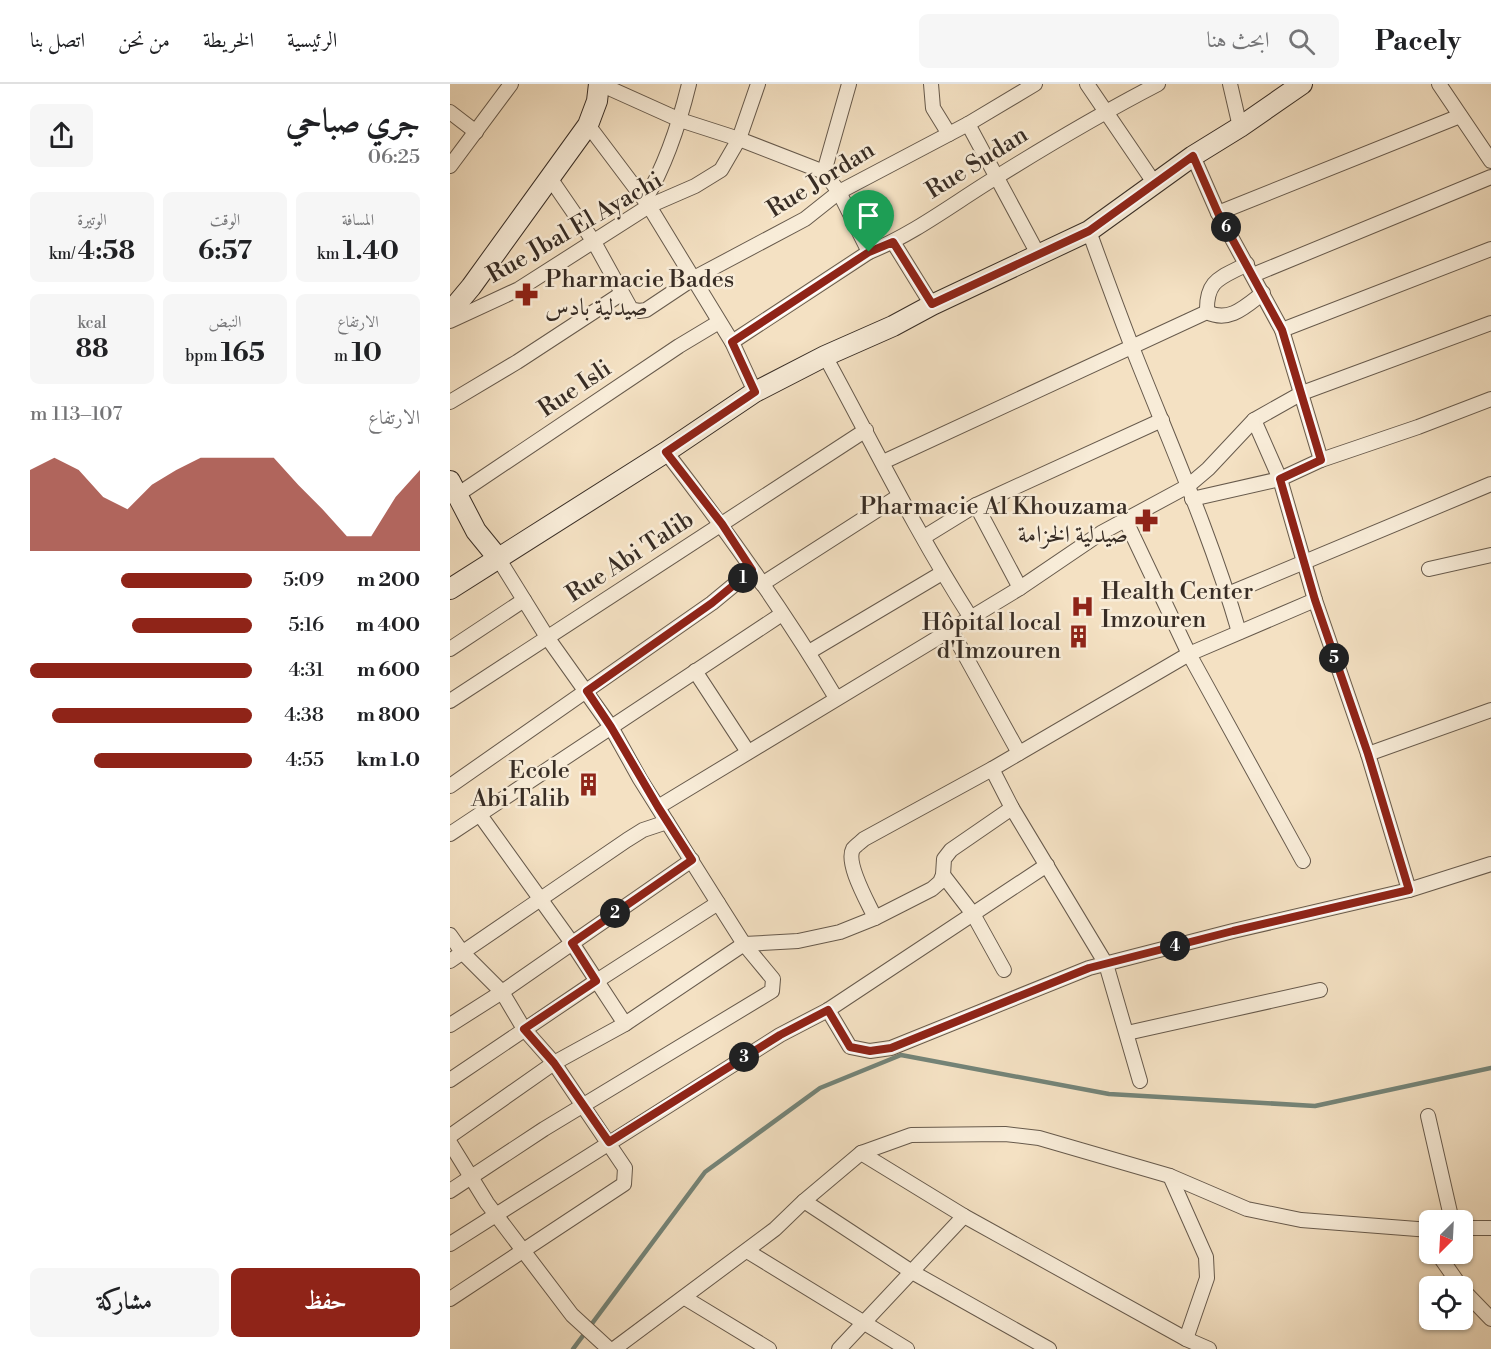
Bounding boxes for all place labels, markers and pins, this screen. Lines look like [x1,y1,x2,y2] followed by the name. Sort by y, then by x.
[843,190,894,252] pin
[1211,212,1241,242] pin: 6
[545,265,734,323] place label: Pharmacie Bades صيدلية بادس
[514,281,540,307] pharmacy icon: Pharmacie Bades صيدلية بادس
[860,492,1129,550] place label: Pharmacie Al Khouzama صيدلية الخزامة
[1133,508,1159,534] pharmacy icon: Pharmacie Al Khouzama صيدلية الخزامة
[728,563,758,593] pin: 1
[1101,577,1253,635] place label: Health Center Imzouren
[1070,593,1096,619] hospital icon: Health Center Imzouren
[922,608,1061,666] place label: Hôpital local d'Imzouren
[1066,624,1092,650] building icon: Hôpital local d'Imzouren
[1319,643,1349,673] pin: 5
[470,756,570,814] place label: Ecole Abi Talib
[575,772,601,798] building icon: Ecole Abi Talib
[600,898,630,928] pin: 2
[1160,931,1190,961] pin: 4
[729,1042,759,1072] pin: 3

